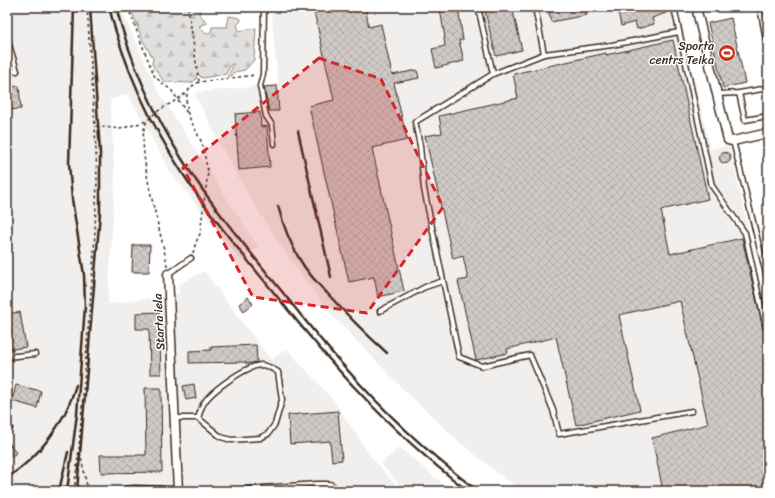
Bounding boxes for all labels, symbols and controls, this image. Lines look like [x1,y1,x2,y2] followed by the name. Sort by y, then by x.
[650,35,715,71] place label: Sporta centrs Teika
[717,43,737,63] sports icon: Sporta centrs Teika
[146,292,171,351] street label: Starta iela

